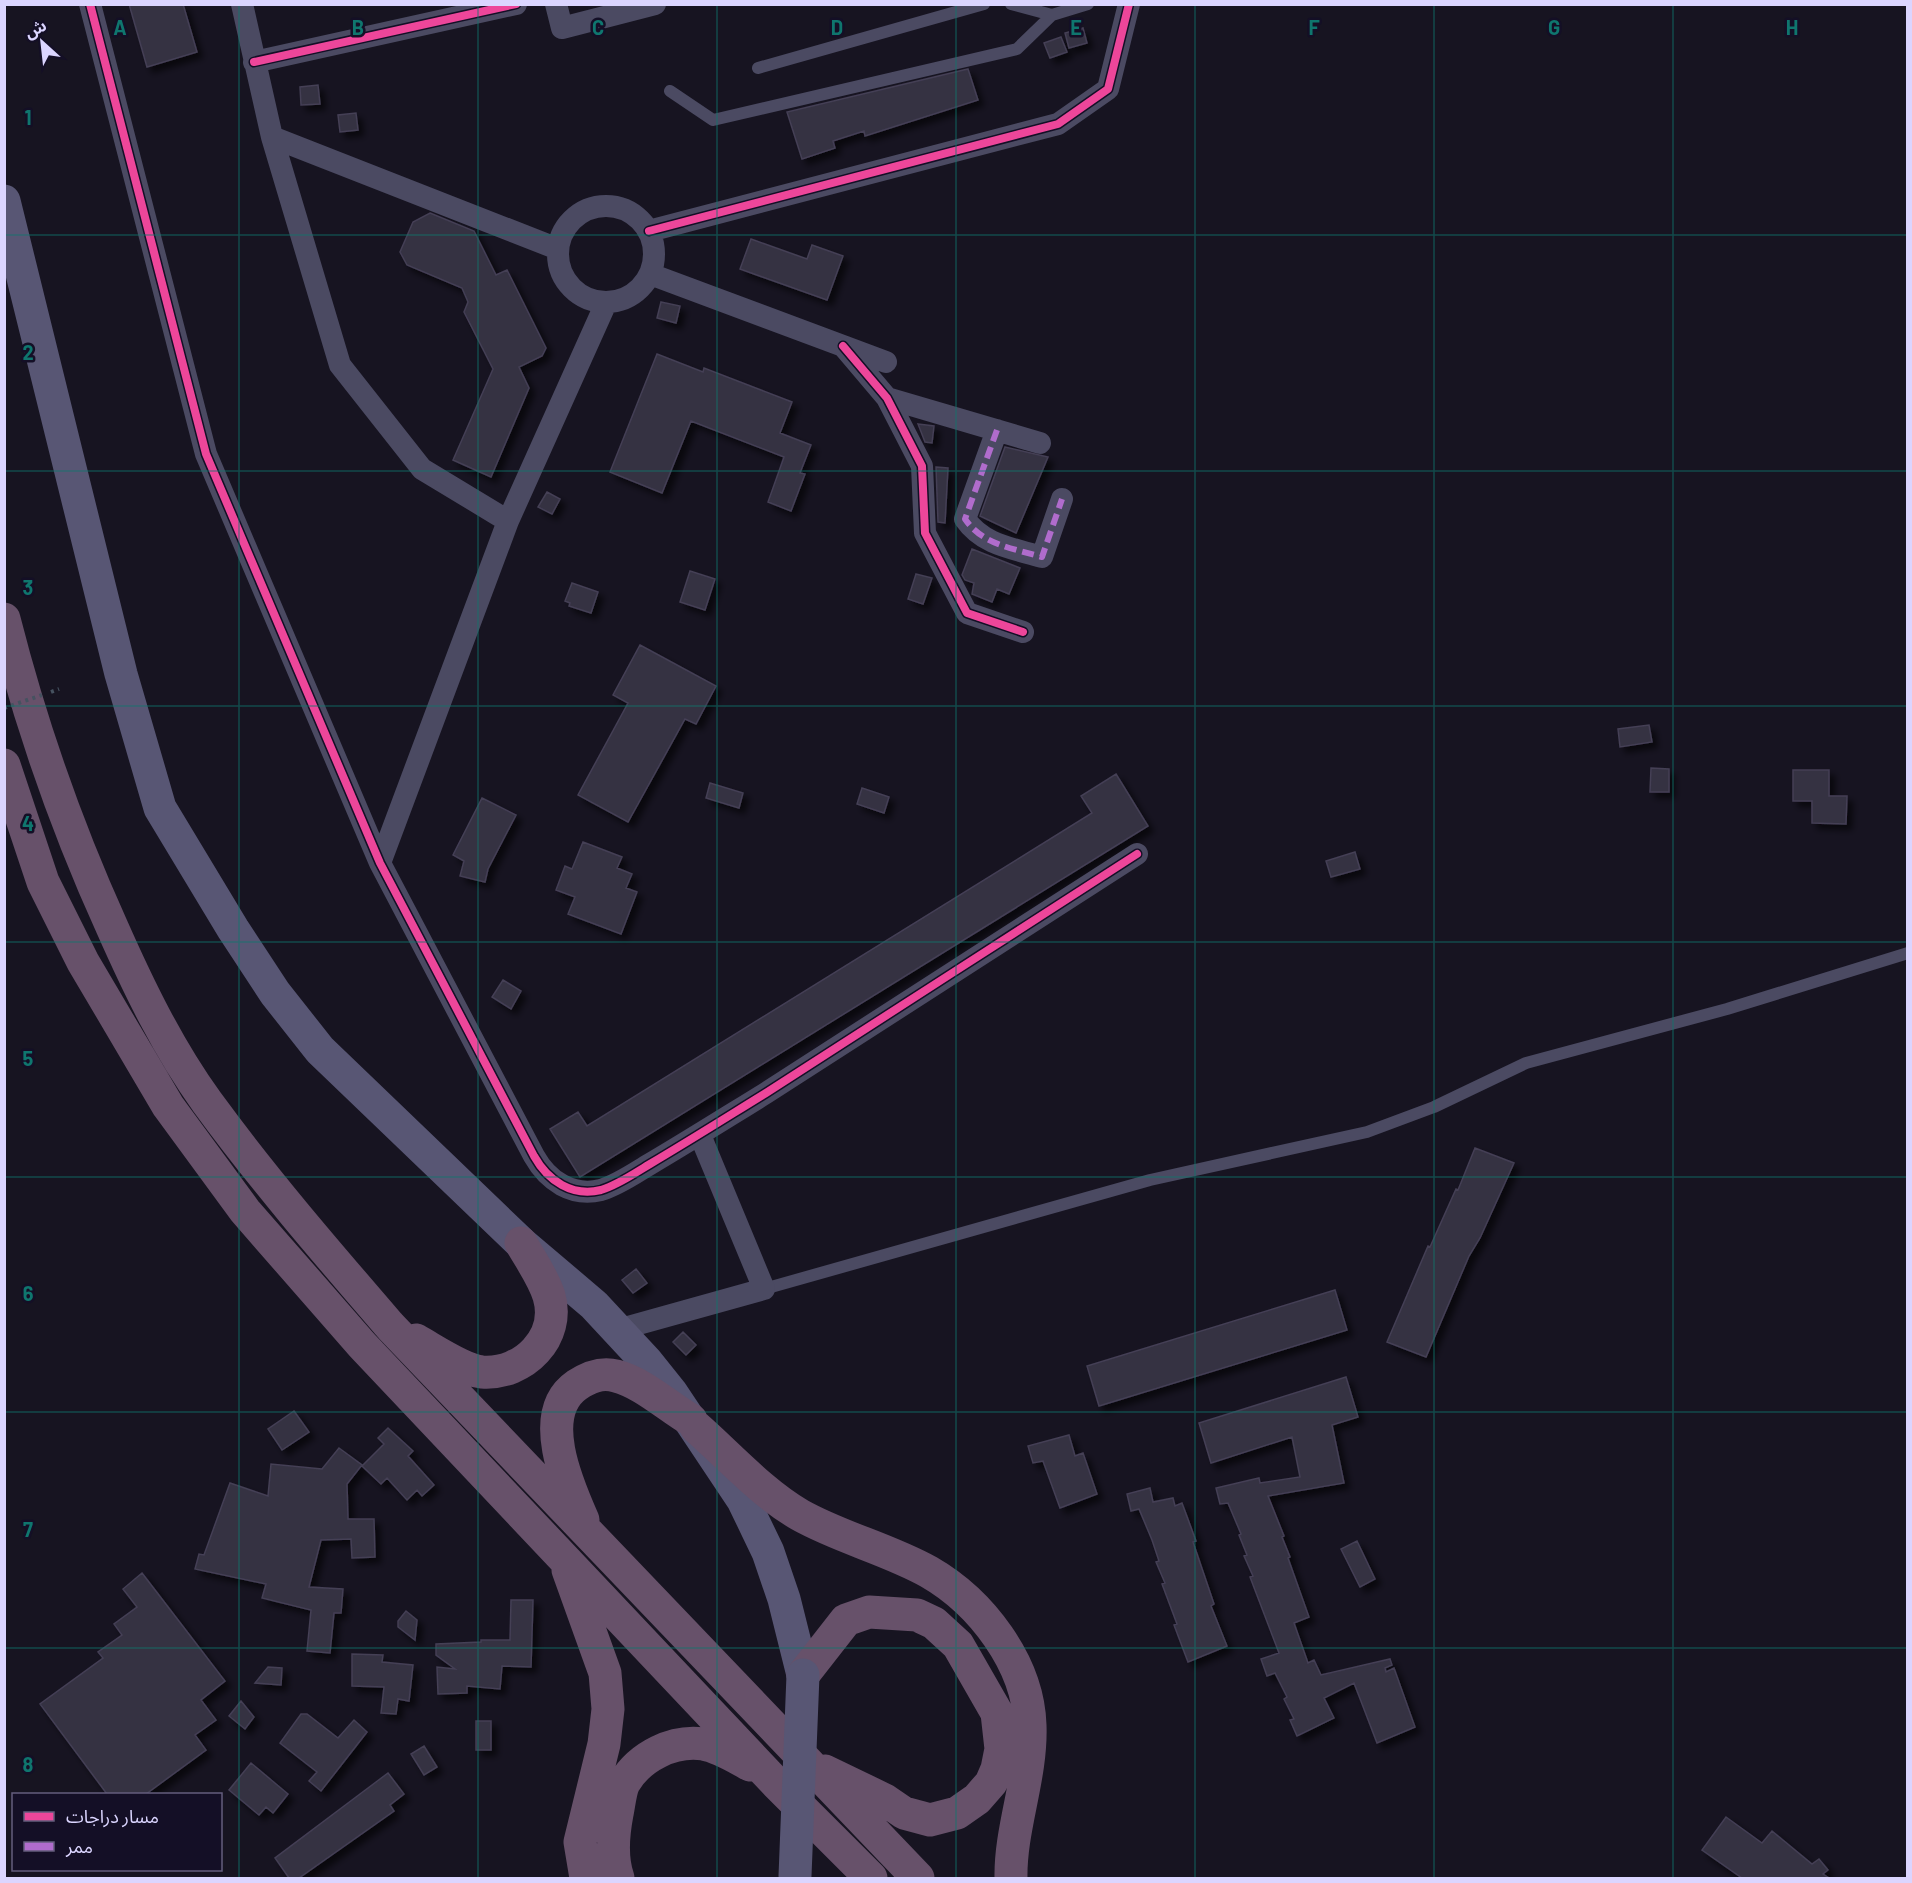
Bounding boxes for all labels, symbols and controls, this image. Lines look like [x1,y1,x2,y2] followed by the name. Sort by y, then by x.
[12,12,72,72] north arrow
[21,15,50,43] text: ش
[113,15,127,39] text: A
[352,15,364,39] text: B
[592,15,604,39] text: C
[831,15,843,39] text: D
[1070,15,1082,39] text: E
[1308,15,1320,39] text: F
[1548,15,1560,39] text: G
[1786,15,1798,39] text: H
[24,105,32,129] text: 1
[22,340,34,364] text: 2
[23,575,33,599] text: 3
[22,811,34,835] text: 4
[23,1046,34,1070] text: 5
[23,1281,34,1305] text: 6
[23,1517,33,1541] text: 7
[23,1752,34,1776] text: 8
[12,1793,222,1871] legend
[66,1805,159,1828] text: مسار دراجات
[65,1835,93,1858] text: ممر

